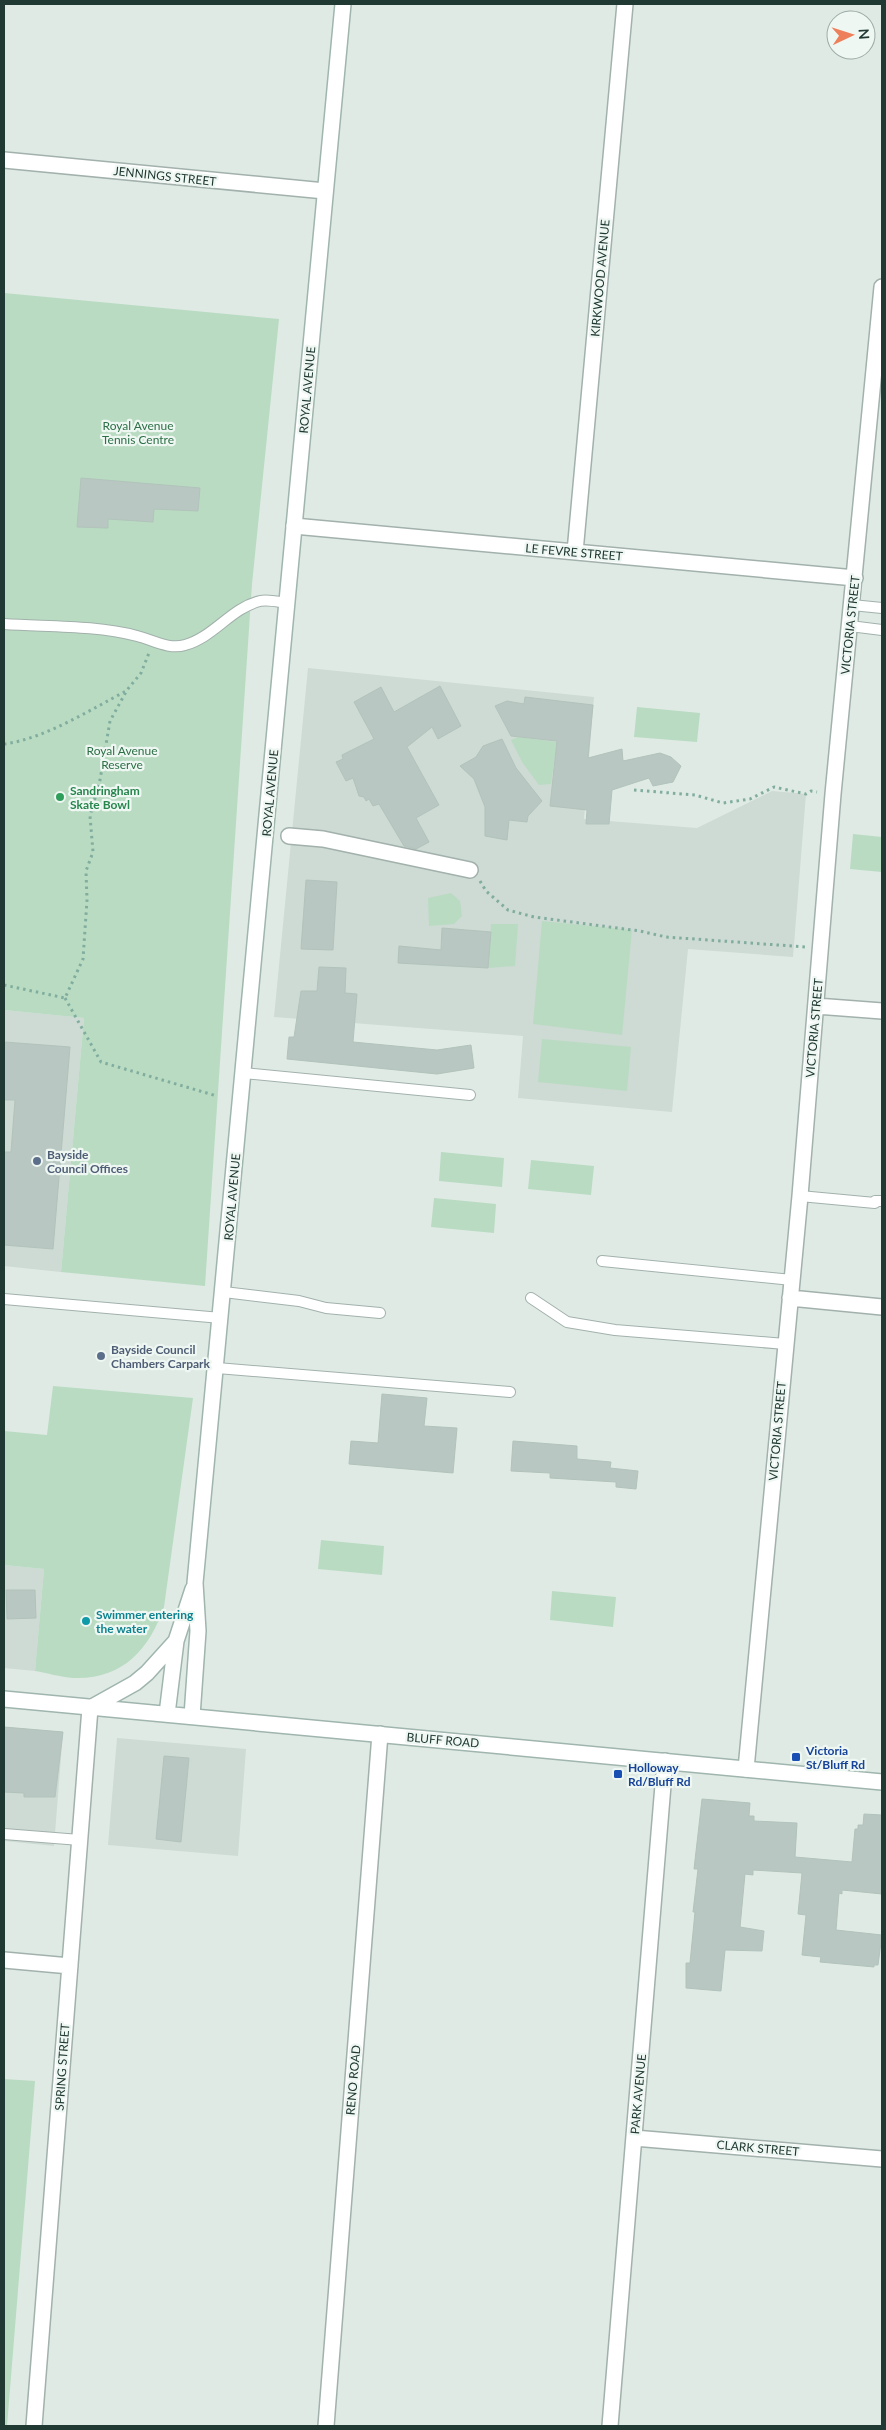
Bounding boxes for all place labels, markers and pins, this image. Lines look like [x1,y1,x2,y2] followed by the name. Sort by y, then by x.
[70,783,140,812] place label: Sandringham Skate Bowl
[54,791,66,803] marker: Sandringham Skate Bowl
[47,1147,128,1176] place label: Bayside Council Offices
[31,1155,43,1167] marker: Bayside Council Offices
[111,1342,211,1371] place label: Bayside Council Chambers Carpark
[95,1350,107,1362] marker: Bayside Council Chambers Carpark
[96,1607,194,1636] place label: Swimmer entering the water
[80,1615,92,1627] marker: Swimmer entering the water
[805,1743,865,1772] place label: Victoria St/Bluff Rd
[790,1751,802,1763] marker: Victoria St/Bluff Rd
[628,1760,691,1789] place label: Holloway Rd/Bluff Rd
[612,1768,624,1780] marker: Holloway Rd/Bluff Rd

